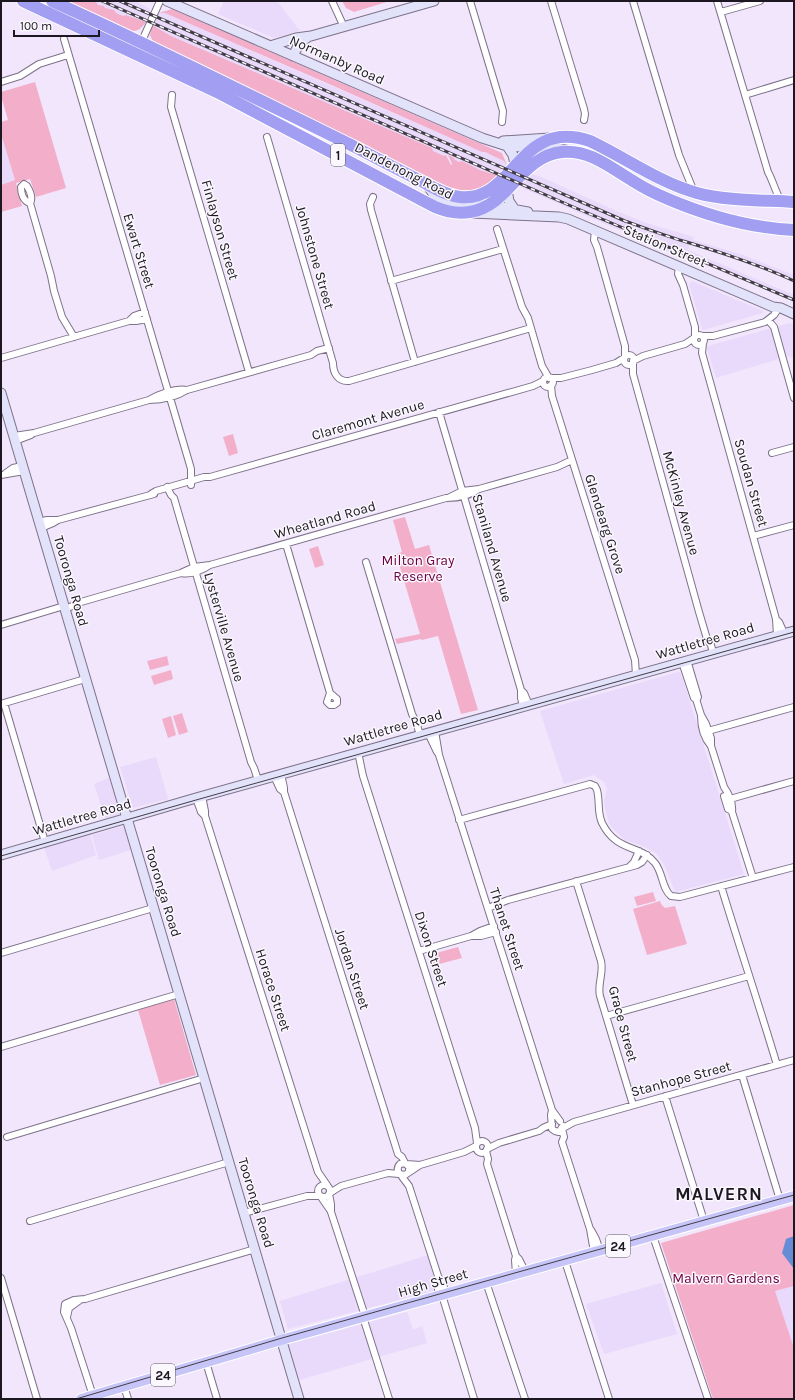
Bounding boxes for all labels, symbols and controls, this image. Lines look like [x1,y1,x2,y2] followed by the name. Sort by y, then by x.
[14,12,99,38] scale bar
[20,19,52,33] text: 100 m
[287,32,387,88] street label: Normanby Road
[352,139,456,203] street label: Dandenong Road
[331,144,345,166] road number: 1
[198,178,242,282] street label: Finlayson Street
[292,203,338,311] street label: Johnstone Street
[119,211,159,291] street label: Ewart Street
[621,221,709,271] street label: Station Street
[310,396,426,444] street label: Claremont Avenue
[730,437,772,529] street label: Soudan Street
[659,449,703,557] street label: McKinley Avenue
[581,472,629,576] street label: Glendearg Grove
[468,492,516,604] street label: Staniland Avenue
[272,497,378,543] street label: Wheatland Road
[50,534,92,628] street label: Tooronga Road
[382,552,455,585] park label: Milton Gray Reserve
[200,570,248,684] street label: Lysterville Avenue
[654,619,756,663] street label: Wattletree Road
[342,706,444,750] street label: Wattletree Road
[31,795,133,839] street label: Wattletree Road
[141,845,185,939] street label: Tooronga Road
[486,886,528,972] street label: Thanet Street
[411,909,451,989] street label: Dixon Street
[331,926,373,1012] street label: Jordan Street
[252,947,294,1033] street label: Horace Street
[605,984,641,1064] street label: Grace Street
[629,1057,733,1101] street label: Stanhope Street
[234,1156,278,1250] street label: Tooronga Road
[675,1183,763,1205] district label: MALVERN
[606,1235,630,1257] road number: 24
[396,1265,470,1301] street label: High Street
[672,1270,780,1287] park label: Malvern Gardens
[151,1364,175,1386] road number: 24

